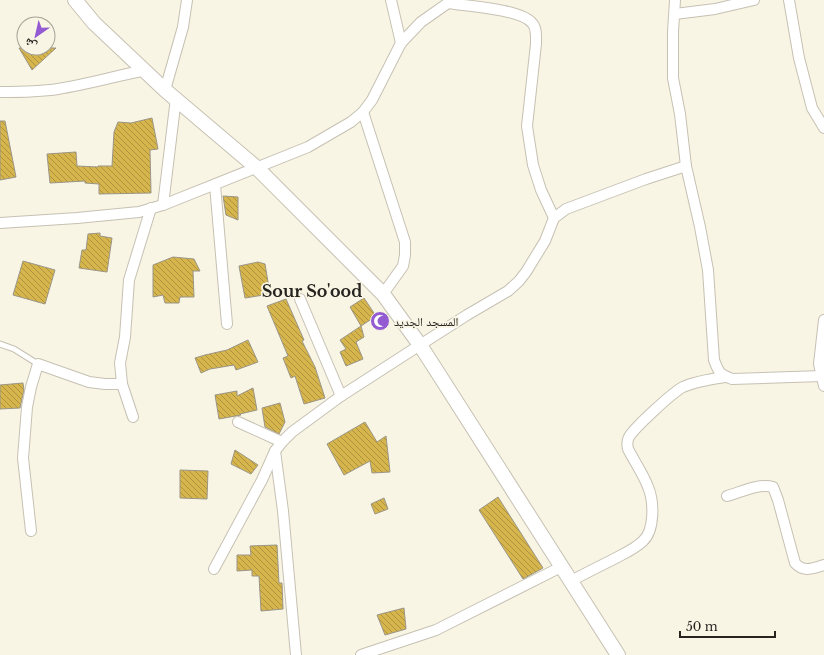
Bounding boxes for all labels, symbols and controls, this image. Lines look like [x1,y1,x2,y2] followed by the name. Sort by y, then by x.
[16,16,56,56] north arrow
[21,34,40,53] text: ش
[262,281,362,301] district label: Sour So'ood
[369,310,391,332] mosque icon: المسجد الجديد
[394,314,458,329] place label: المسجد الجديد
[680,613,775,639] scale bar
[686,619,718,634] text: 50 m

